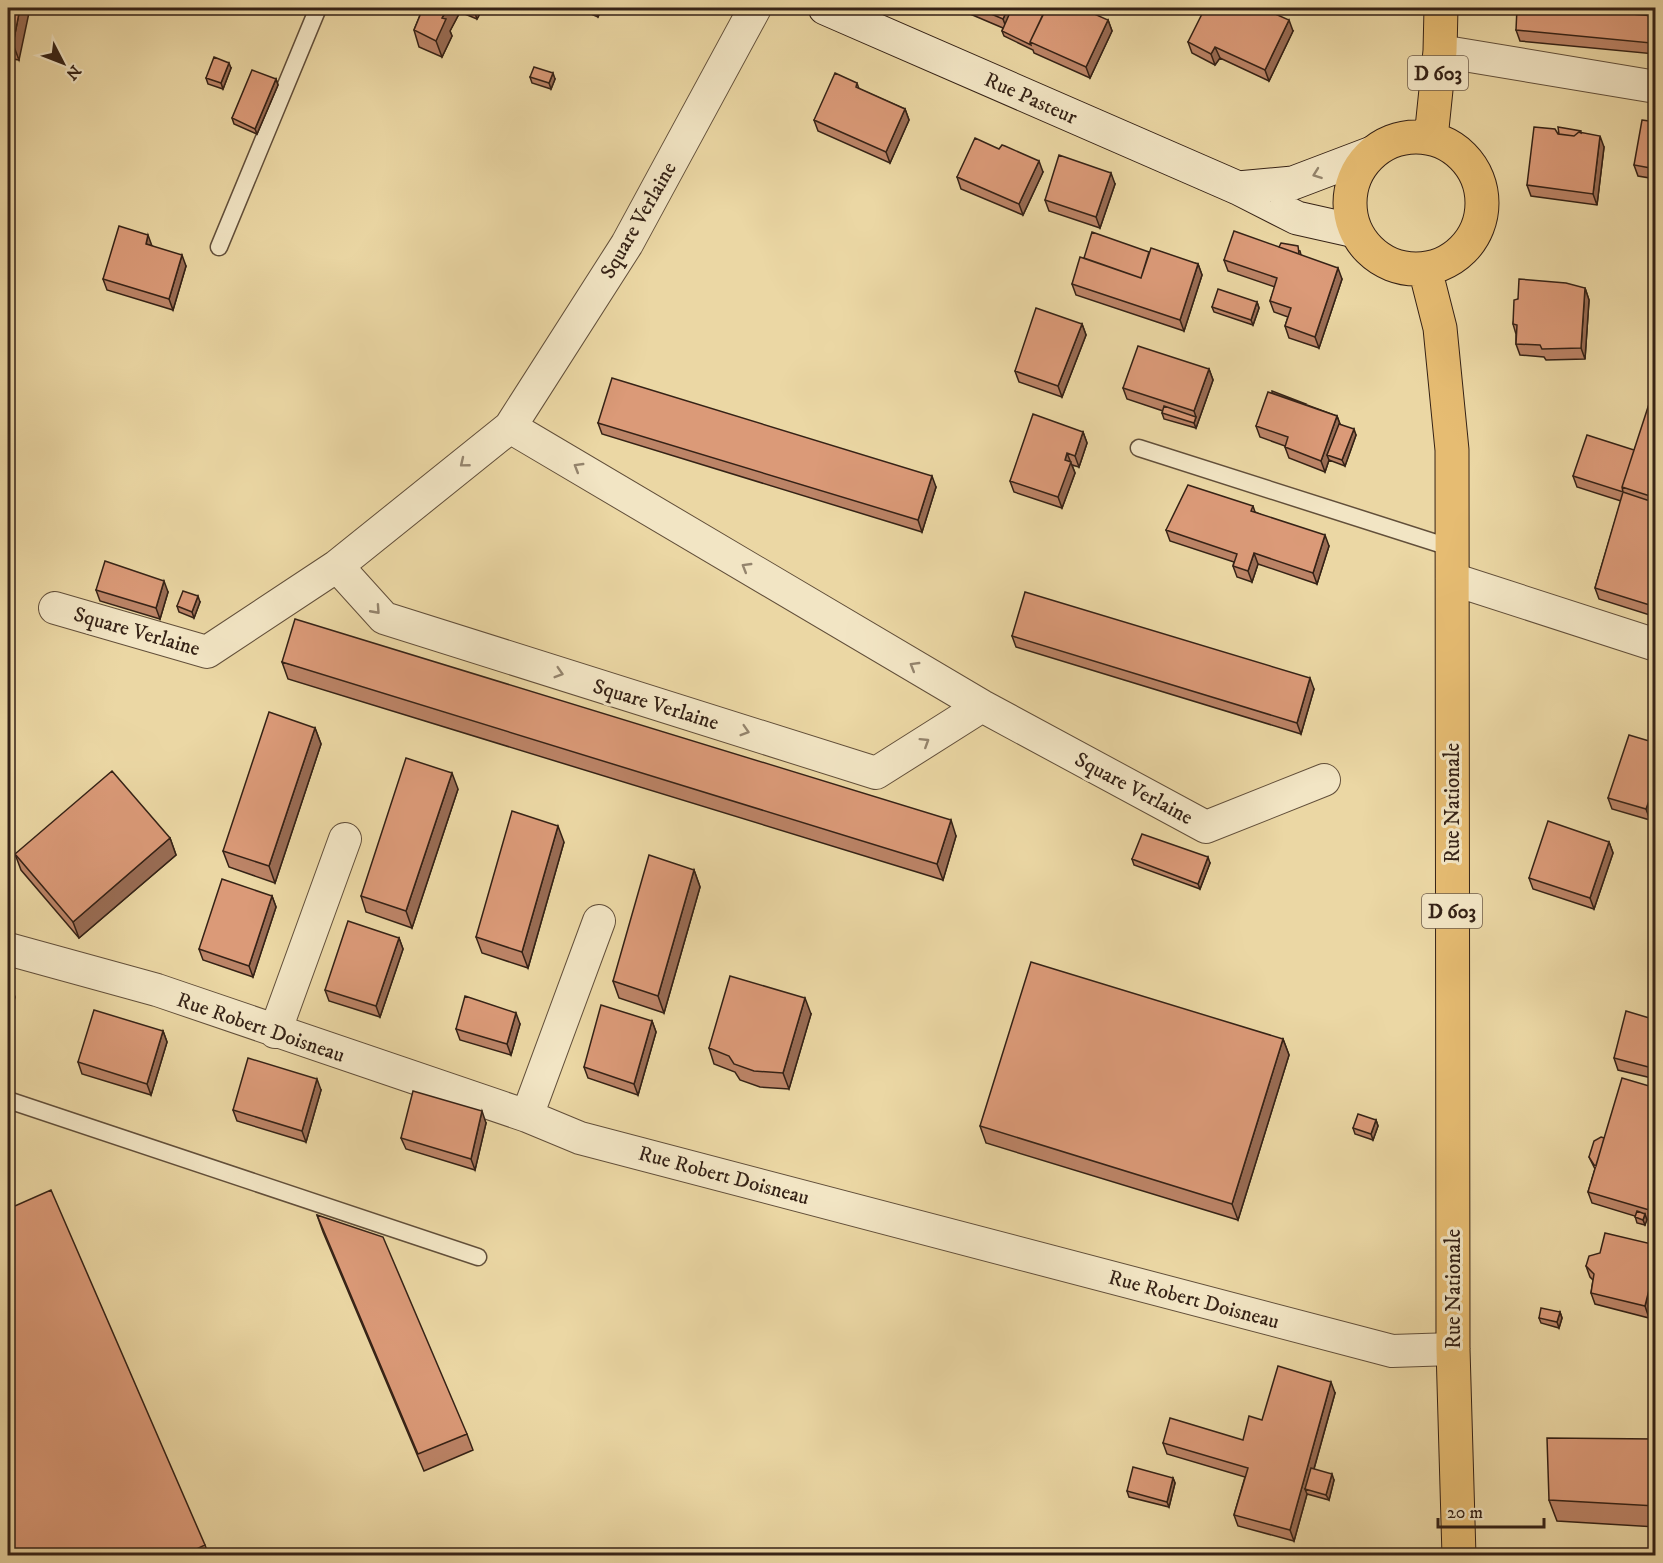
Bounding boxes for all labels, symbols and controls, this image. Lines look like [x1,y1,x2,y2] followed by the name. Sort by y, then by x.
[33,33,93,93] north arrow
[1408,56,1468,90] road number: D 603
[62,61,85,84] text: N
[980,67,1081,131] street label: Rue Pasteur
[595,157,683,283] street label: Square Verlaine
[1312,166,1323,179] one-way arrow
[460,456,471,467] one-way arrow
[574,463,584,475] one-way arrow
[742,562,752,574] one-way arrow
[71,602,203,662] street label: Square Verlaine
[369,603,380,613] one-way arrow
[910,662,920,673] one-way arrow
[553,666,564,678] one-way arrow
[590,673,722,737] street label: Square Verlaine
[739,724,750,737] one-way arrow
[919,738,929,750] one-way arrow
[1440,743,1466,863] street label: Rue Nationale
[1070,747,1197,831] street label: Square Verlaine
[1422,894,1482,928] road number: D 603
[173,987,348,1069] street label: Rue Robert Doisneau
[635,1141,812,1211] street label: Rue Robert Doisneau
[1441,1229,1467,1349] street label: Rue Nationale
[1105,1265,1282,1335] street label: Rue Robert Doisneau
[1438,1491,1544,1529] scale bar
[1447,1502,1483,1524] text: 20 m

